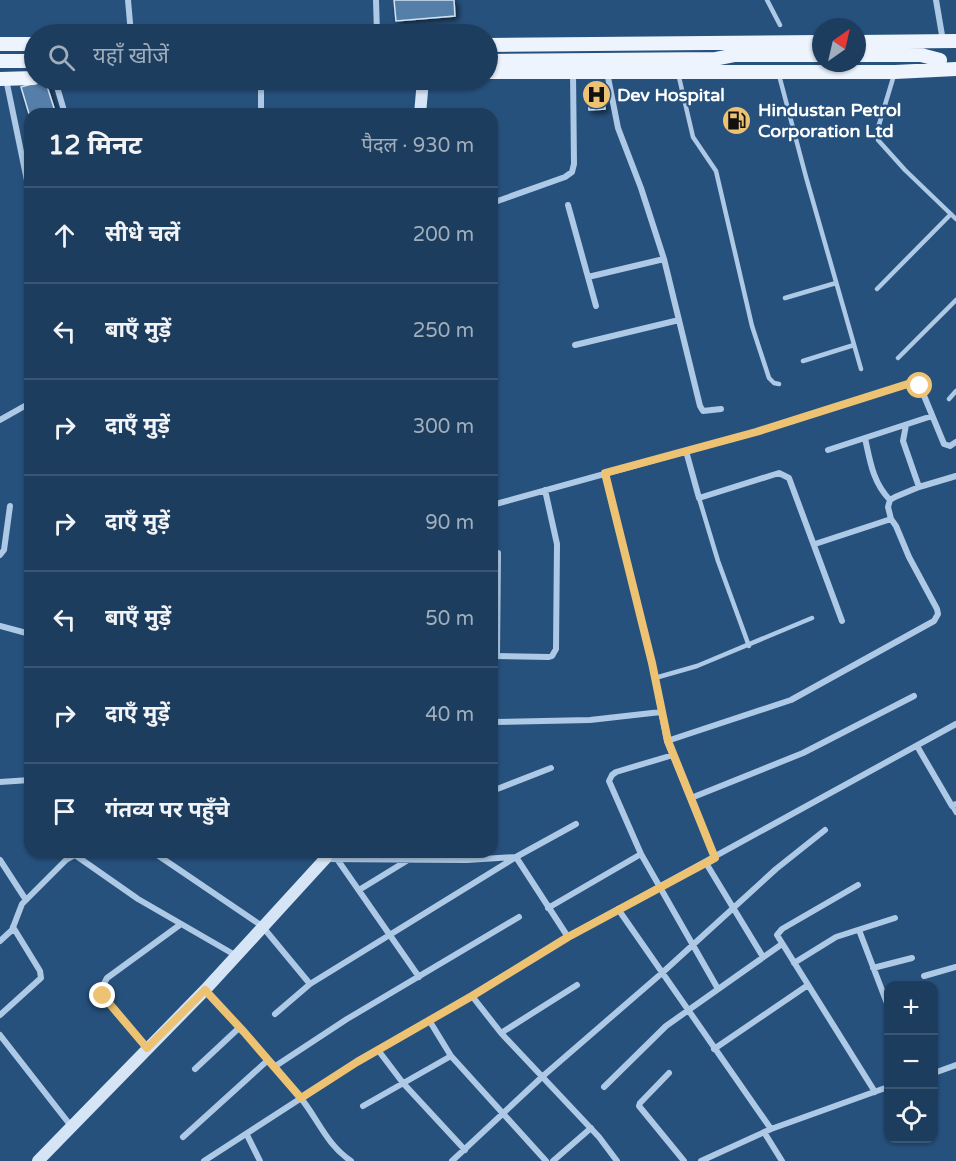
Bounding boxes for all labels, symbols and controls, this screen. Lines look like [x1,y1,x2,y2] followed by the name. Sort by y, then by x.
[812,18,866,72] north arrow
[24,24,498,90] search box
[45,41,78,74] icon: search
[93,43,169,69] text: यहाँ खोजें
[580,79,612,111] hospital icon: Dev Hospital
[617,84,725,106] place label: Dev Hospital
[758,99,901,142] place label: Hindustan Petrol Corporation Ltd
[721,104,753,136] fuel station icon: Hindustan Petrol Corporation Ltd
[48,130,142,161] text: 12 मिनट
[362,134,474,158] text: पैदल · 930 m
[48,219,81,252] icon: ahead
[105,221,180,247] text: सीधे चलें
[413,223,474,247] text: 200 m
[48,315,81,348] icon: left
[105,317,171,343] text: बाएँ मुड़ें
[413,319,474,343] text: 250 m
[906,372,932,398] route start
[48,411,81,444] icon: right
[105,413,170,439] text: दाएँ मुड़ें
[413,415,474,439] text: 300 m
[48,507,81,540] icon: right
[105,509,170,535] text: दाएँ मुड़ें
[425,511,474,535] text: 90 m
[48,603,81,636] icon: left
[105,605,171,631] text: बाएँ मुड़ें
[425,607,474,631] text: 50 m
[48,699,81,732] icon: right
[105,701,170,727] text: दाएँ मुड़ें
[425,703,474,727] text: 40 m
[48,795,81,828] icon: arrive
[105,797,230,823] text: गंतव्य पर पहुँचे
[884,981,938,1143] map controls
[884,981,938,1035] button: +
[89,982,115,1008] route end
[884,1035,938,1089] button: −
[884,1089,938,1143] button: locate

